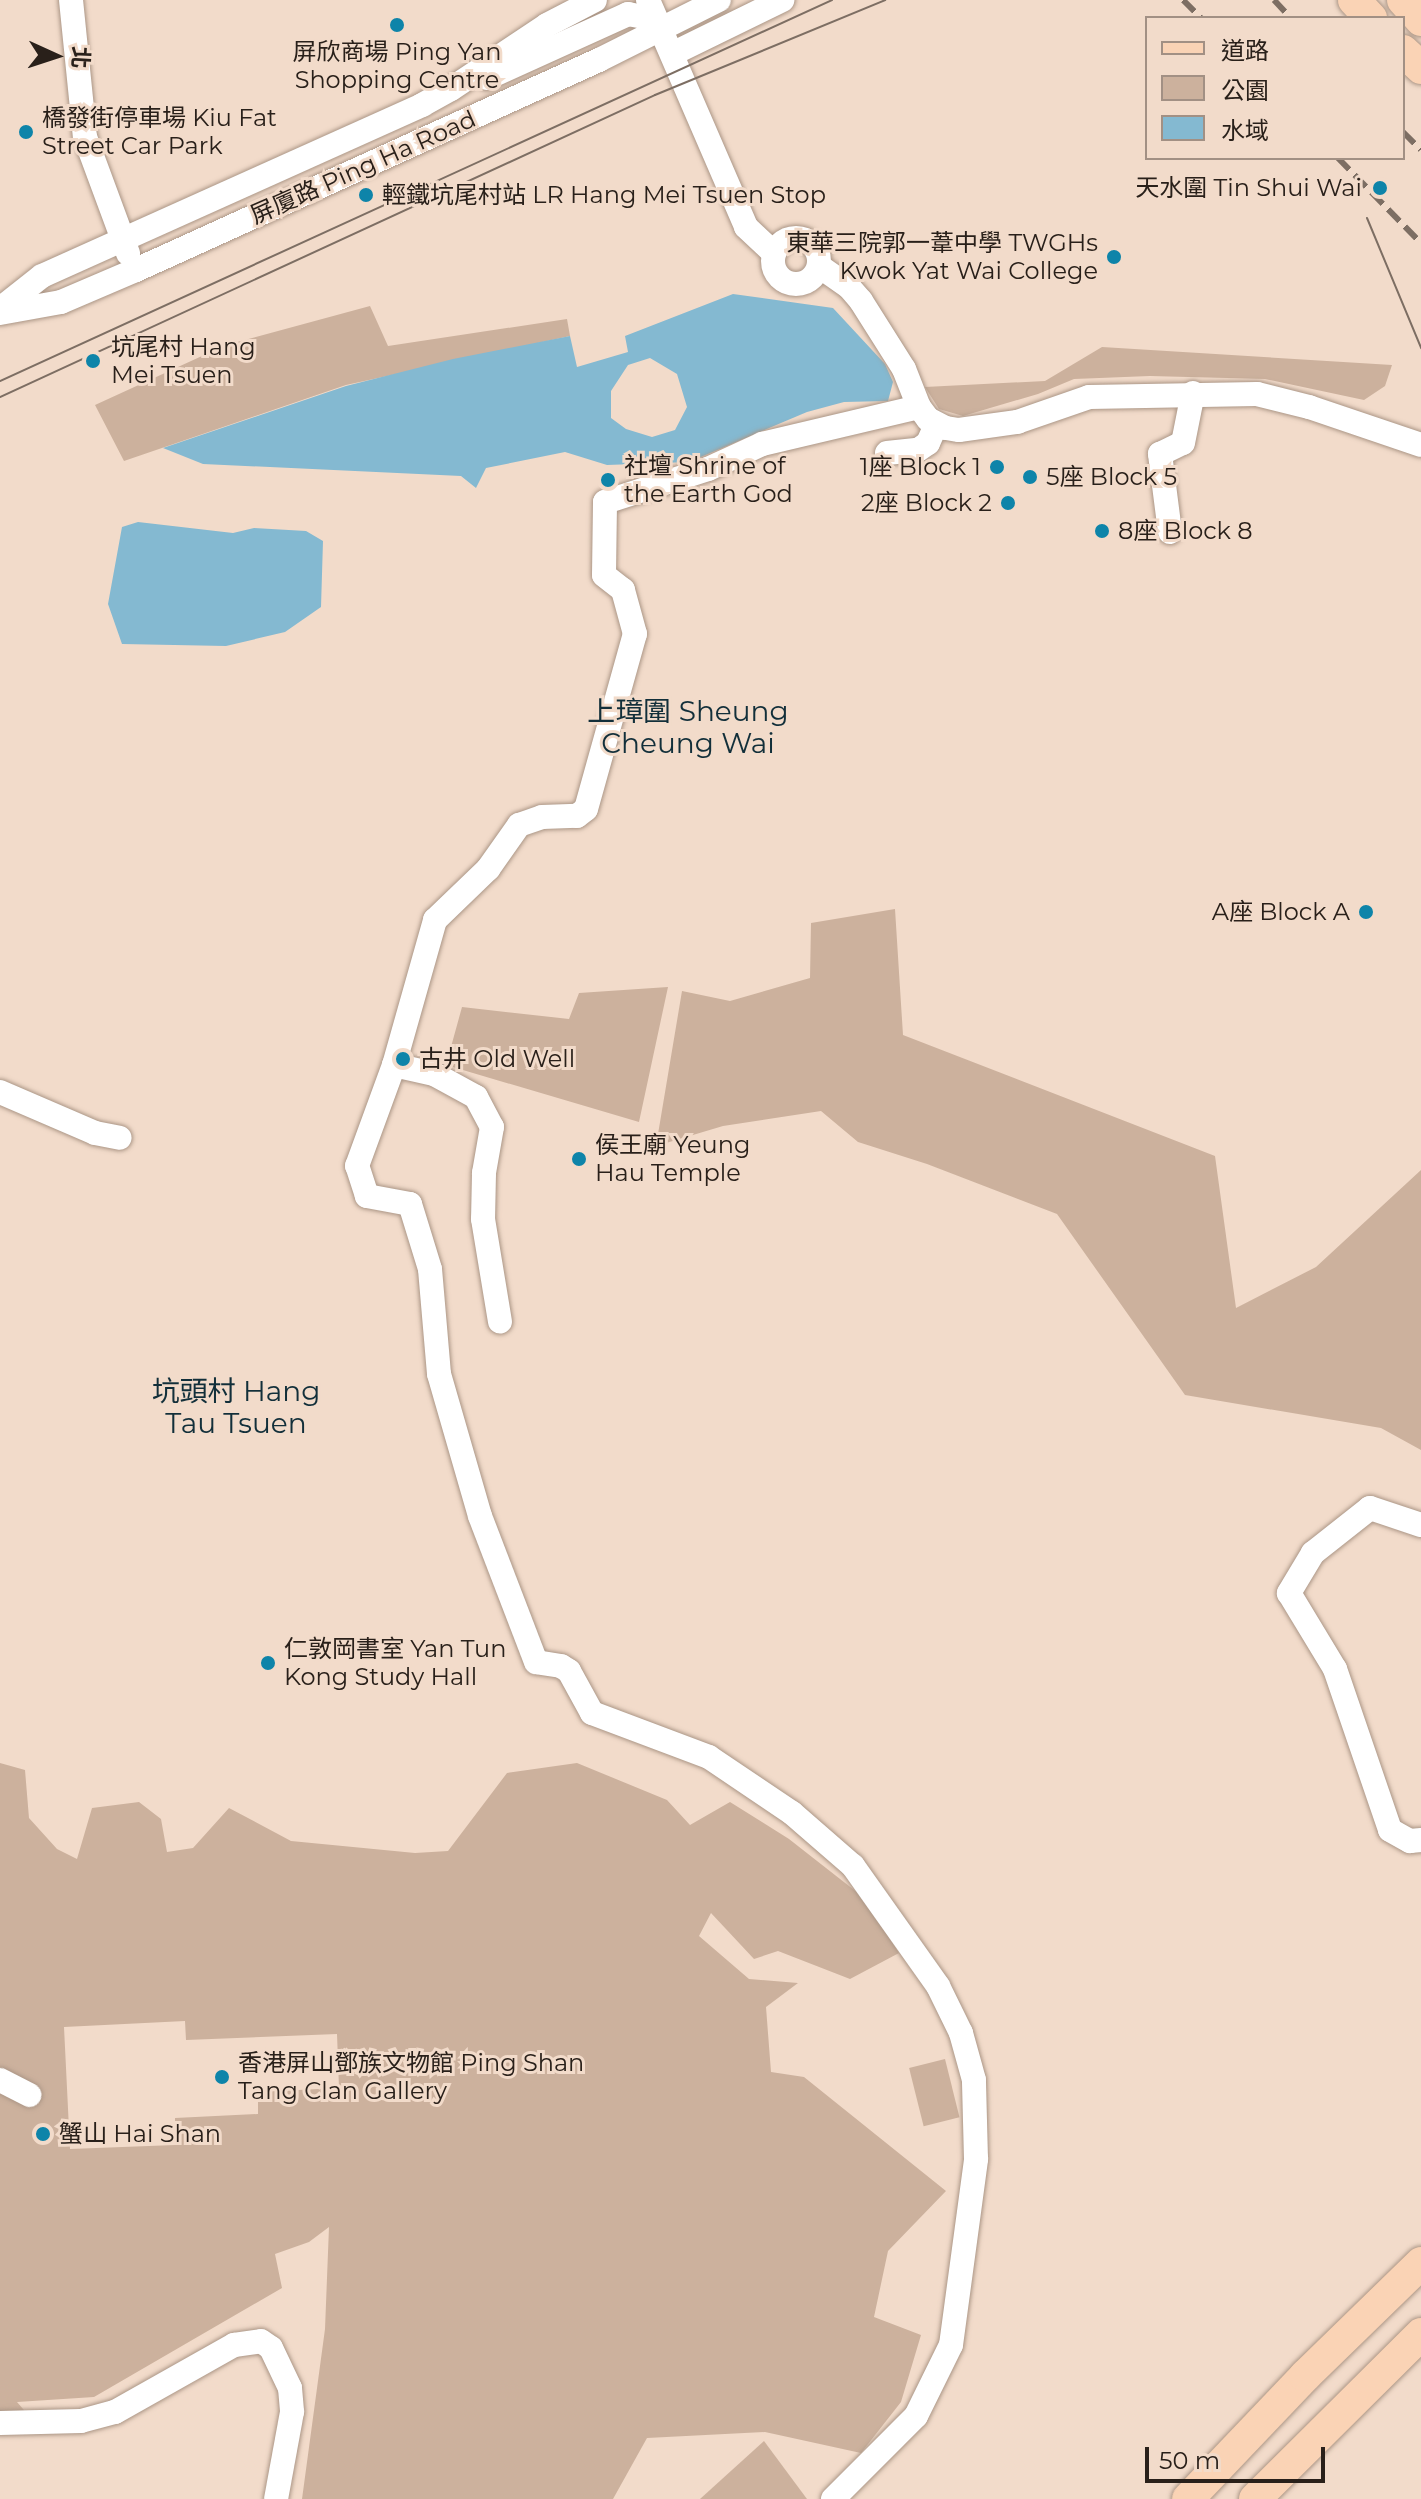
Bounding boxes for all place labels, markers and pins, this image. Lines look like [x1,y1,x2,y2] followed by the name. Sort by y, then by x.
[388,16,406,34] marker: 屏欣商場 Ping Yan Shopping Centre
[293,38,501,94] place label: 屏欣商場 Ping Yan Shopping Centre
[42,104,277,160] place label: 橋發街停車場 Kiu Fat Street Car Park
[17,123,35,141] marker: 橋發街停車場 Kiu Fat Street Car Park
[1135,174,1362,202] place label: 天水圍 Tin Shui Wai
[1369,177,1391,199] marker: 天水圍 Tin Shui Wai
[382,181,826,209] place label: 輕鐵坑尾村站 LR Hang Mei Tsuen Stop
[357,186,375,204] marker: 輕鐵坑尾村站 LR Hang Mei Tsuen Stop
[786,229,1098,285] place label: 東華三院郭一葦中學 TWGHs Kwok Yat Wai College
[1105,248,1123,266] marker: 東華三院郭一葦中學 TWGHs Kwok Yat Wai College
[111,333,256,389] place label: 坑尾村 Hang Mei Tsuen
[82,350,104,372] marker: 坑尾村 Hang Mei Tsuen
[624,452,793,508] place label: 社壇 Shrine of the Earth God
[860,453,981,481] place label: 1座 Block 1
[988,458,1006,476] marker: 1座 Block 1
[1046,463,1177,491] place label: 5座 Block 5
[1021,468,1039,486] marker: 5座 Block 5
[599,471,617,489] marker: 社壇 Shrine of the Earth God
[861,489,992,517] place label: 2座 Block 2
[999,494,1017,512] marker: 2座 Block 2
[1118,517,1252,545] place label: 8座 Block 8
[1093,522,1111,540] marker: 8座 Block 8
[1212,898,1350,926] place label: A座 Block A
[1357,903,1375,921] marker: A座 Block A
[419,1045,575,1073] place label: 古井 Old Well
[394,1050,412,1068] marker: 古井 Old Well
[595,1131,750,1187] place label: 侯王廟 Yeung Hau Temple
[570,1150,588,1168] marker: 侯王廟 Yeung Hau Temple
[284,1635,506,1691] place label: 仁敦岡書室 Yan Tun Kong Study Hall
[259,1654,277,1672] marker: 仁敦岡書室 Yan Tun Kong Study Hall
[238,2049,584,2105] place label: 香港屏山鄧族文物館 Ping Shan Tang Clan Gallery
[213,2068,231,2086] marker: 香港屏山鄧族文物館 Ping Shan Tang Clan Gallery
[59,2120,221,2148] place label: 蟹山 Hai Shan
[34,2125,52,2143] marker: 蟹山 Hai Shan

